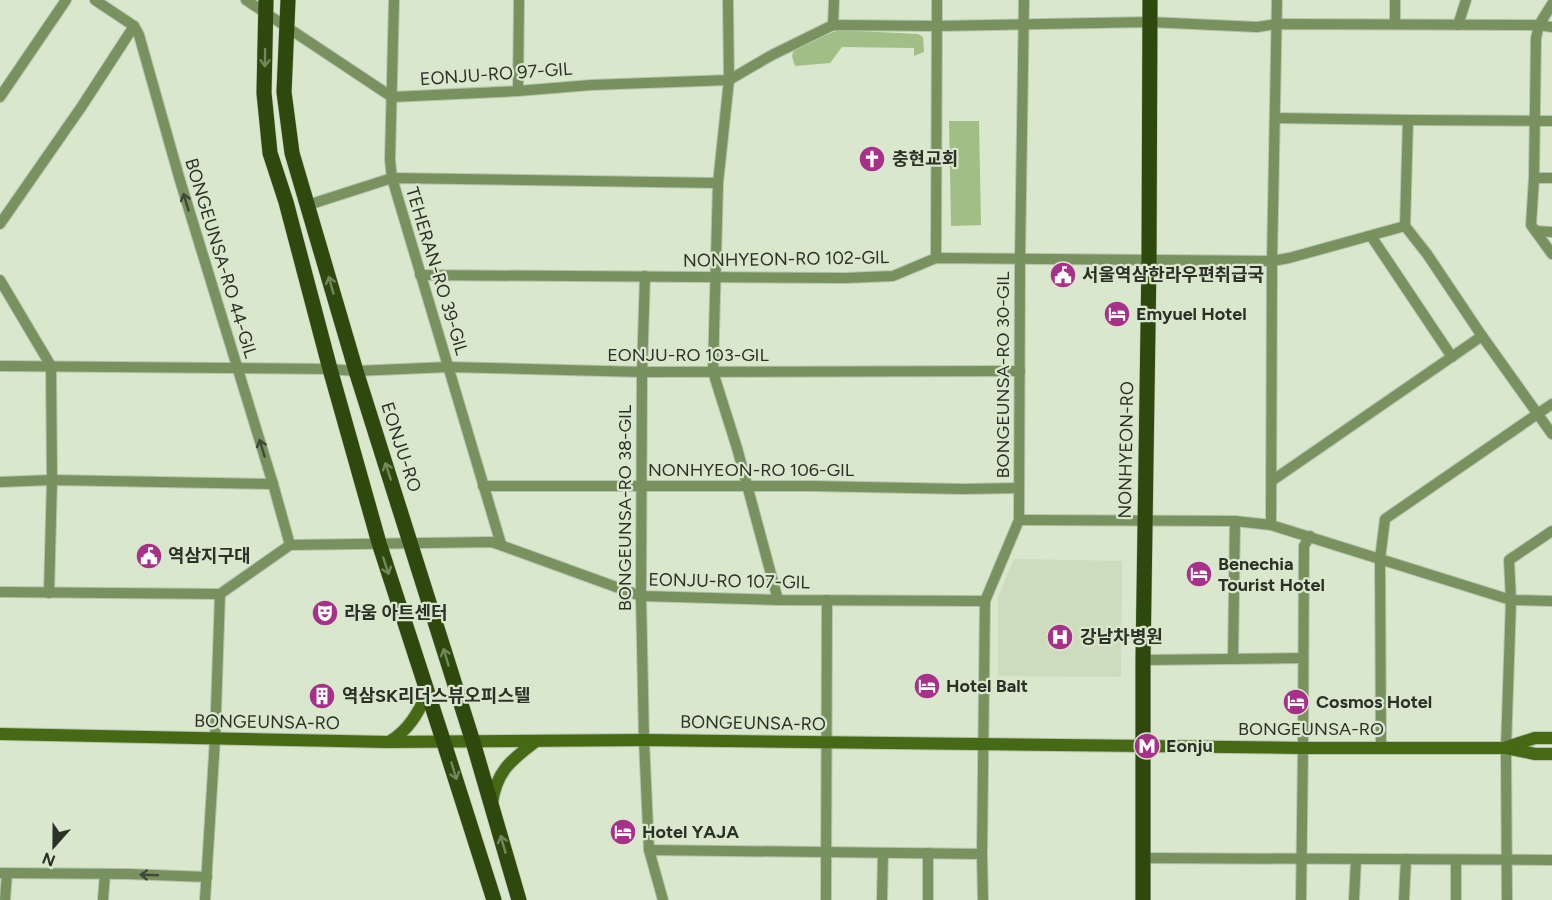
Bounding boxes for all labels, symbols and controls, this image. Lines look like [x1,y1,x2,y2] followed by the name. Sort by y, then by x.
[259,48,270,68] one-way arrow
[419,58,574,90] street label: EONJU-RO 97-GIL
[857,144,887,174] church icon: 충현교회
[892,148,958,170] place label: 충현교회
[180,155,262,361] street label: BONGEUNSA-RO 44-GIL
[401,184,473,358] street label: TEHERAN-RO 39-GIL
[180,193,191,212] one-way arrow
[683,246,890,272] street label: NONHYEON-RO 102-GIL
[1048,260,1078,290] public building icon: 서울역삼한라우편취급국
[1082,264,1264,286] place label: 서울역삼한라우편취급국
[992,271,1014,478] street label: BONGEUNSA-RO 30-GIL
[325,276,336,295] one-way arrow
[1102,299,1132,329] hotel icon: Emyuel Hotel
[1136,303,1247,325] place label: Emyuel Hotel
[607,344,769,366] street label: EONJU-RO 103-GIL
[1114,381,1138,519] street label: NONHYEON-RO
[376,399,426,495] street label: EONJU-RO
[614,404,636,611] street label: BONGEUNSA-RO 38-GIL
[256,439,267,458] one-way arrow
[648,459,855,481] street label: NONHYEON-RO 106-GIL
[382,462,393,481] one-way arrow
[134,541,164,571] public building icon: 역삼지구대
[168,545,251,567] place label: 역삼지구대
[1218,553,1325,596] place label: Benechia Tourist Hotel
[382,556,393,575] one-way arrow
[1184,559,1214,589] hotel icon: Benechia Tourist Hotel
[648,569,811,593] street label: EONJU-RO 107-GIL
[310,598,340,628] theatre icon: 라움 아트센터
[344,602,448,624] place label: 라움 아트센터
[1045,622,1075,652] hospital icon: 강남차병원
[1080,626,1163,648] place label: 강남차병원
[440,648,451,667] one-way arrow
[912,671,942,701] hotel icon: Hotel Balt
[946,675,1028,697] place label: Hotel Balt
[307,681,337,711] building icon: 역삼SK리더스뷰오피스텔
[342,685,531,707] place label: 역삼SK리더스뷰오피스텔
[1281,687,1311,717] hotel icon: Cosmos Hotel
[1316,691,1432,713] place label: Cosmos Hotel
[194,710,340,734] street label: BONGEUNSA-RO
[680,711,826,735] street label: BONGEUNSA-RO
[1238,718,1384,740] street label: BONGEUNSA-RO
[1132,731,1162,761] metro station icon: Eonju
[1166,735,1213,757] place label: Eonju
[449,761,460,780] one-way arrow
[24,816,84,876] north arrow
[608,817,638,847] hotel icon: Hotel YAJA
[642,821,739,843] place label: Hotel YAJA
[497,835,508,854] one-way arrow
[40,848,58,871] text: N
[140,869,160,880] one-way arrow

